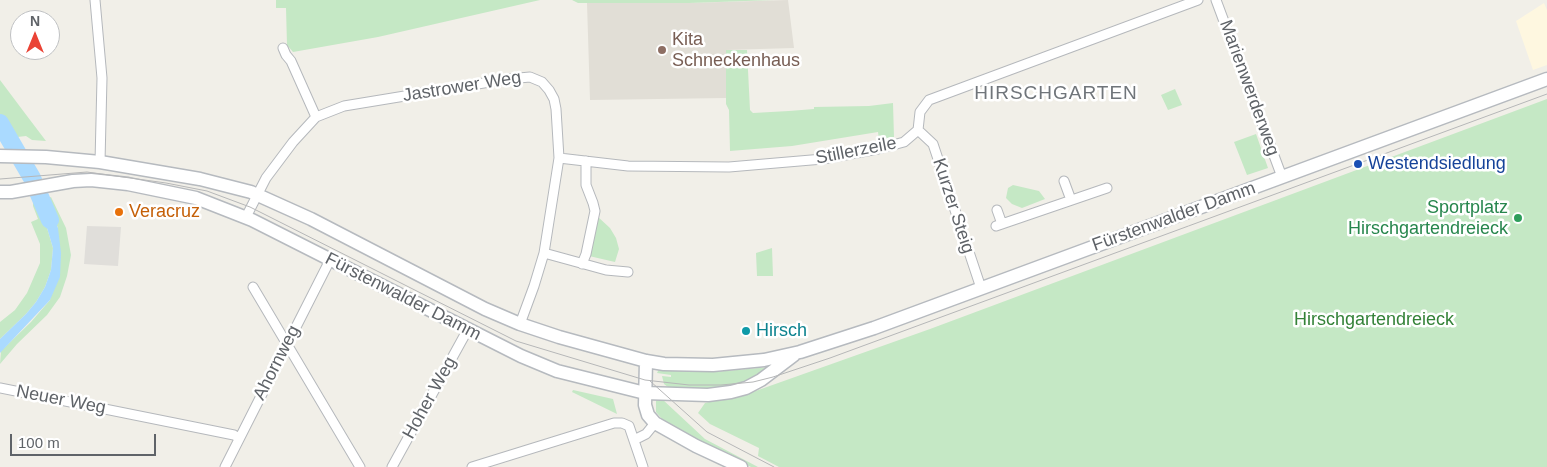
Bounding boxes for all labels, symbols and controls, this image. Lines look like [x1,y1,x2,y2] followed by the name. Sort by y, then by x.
[10,10,60,60] north arrow
[30,13,40,29] text: N
[1214,17,1284,159] street label: Marienwerderweg
[672,29,800,72] place label: Kita Schneckenhaus
[656,44,668,56] marker: Kita Schneckenhaus
[401,67,523,107] street label: Jastrower Weg
[973,83,1139,105] district label: HIRSCHGARTEN
[814,133,898,169] street label: Stillerzeile
[1368,153,1506,175] place label: Westendsiedlung
[927,156,979,256] street label: Kurzer Steig
[1352,158,1364,170] marker: Westendsiedlung
[1089,177,1259,257] street label: Fürstenwalder Damm
[1348,197,1508,240] place label: Sportplatz Hirschgartendreieck
[129,201,200,223] place label: Veracruz
[113,206,125,218] marker: Veracruz
[1512,212,1524,224] marker: Sportplatz Hirschgartendreieck
[321,248,485,346] street label: Fürstenwalder Damm
[1294,309,1454,331] park label: Hirschgartendreieck
[756,320,807,342] place label: Hirsch
[249,322,305,404] street label: Ahornweg
[740,325,752,337] marker: Hirsch
[399,353,461,443] street label: Hoher Weg
[14,381,108,419] street label: Neuer Weg
[12,424,159,456] scale bar
[18,434,60,451] text: 100 m

